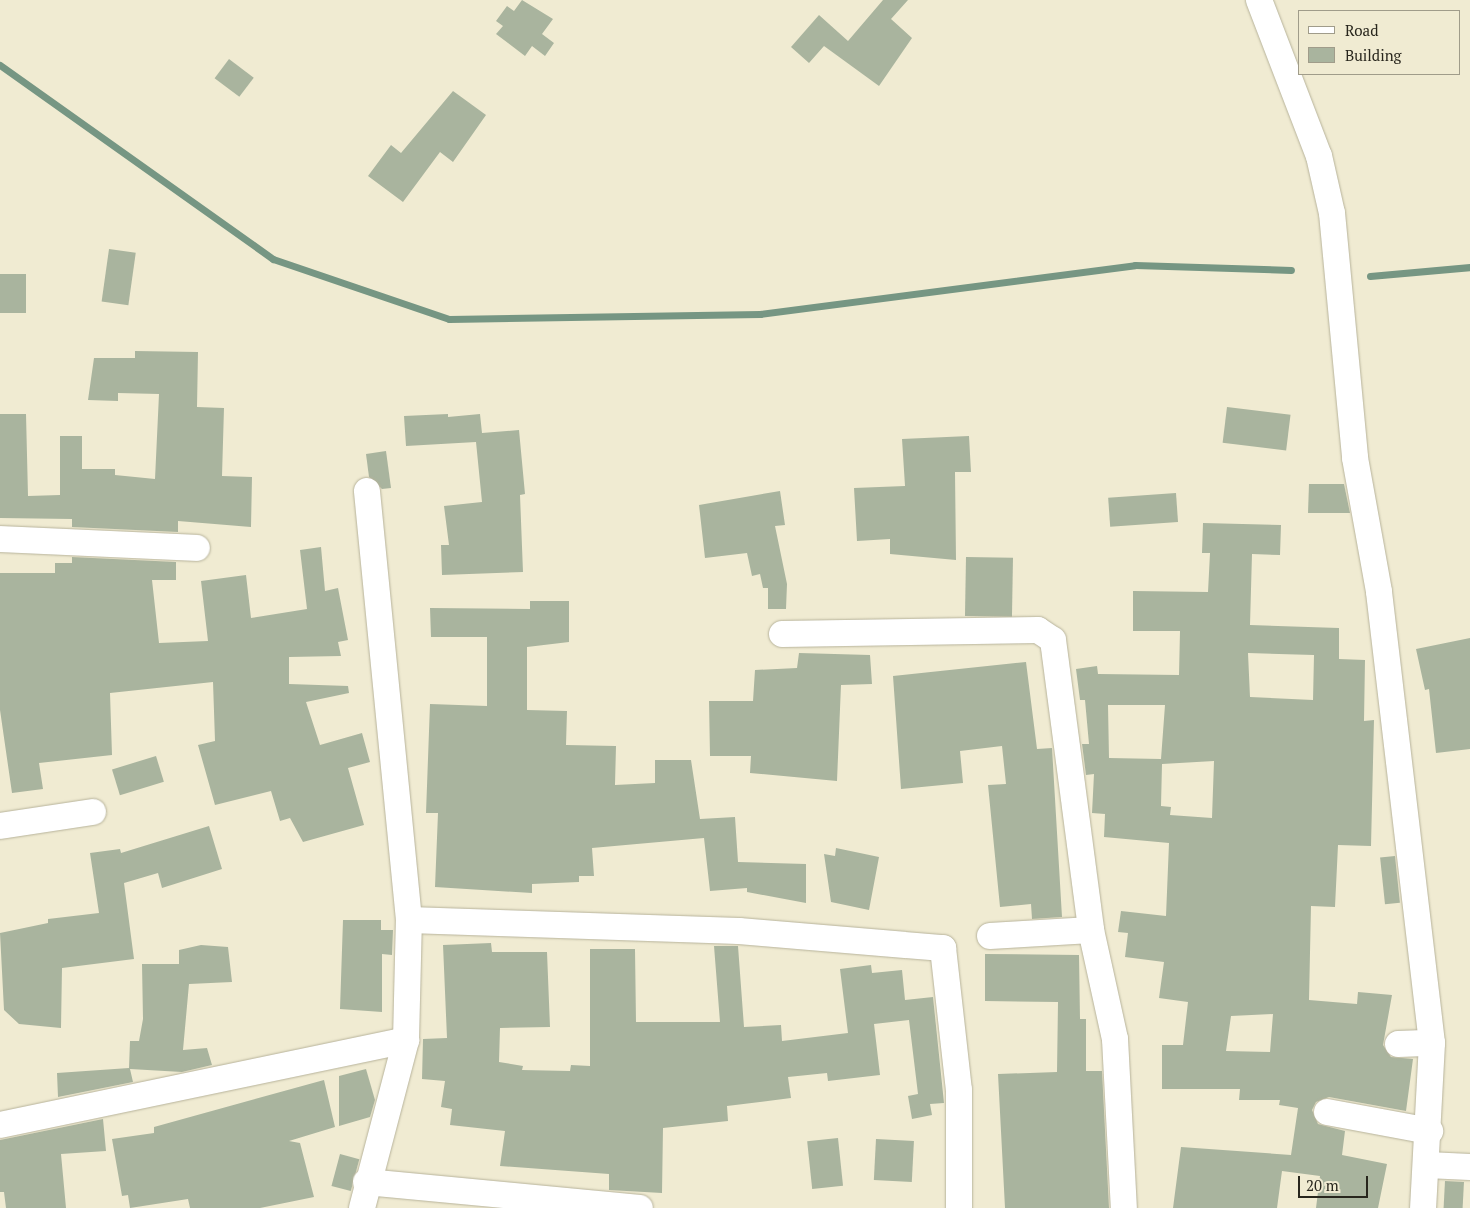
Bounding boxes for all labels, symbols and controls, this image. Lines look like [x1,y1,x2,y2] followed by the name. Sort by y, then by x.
[1298,10,1460,75] legend
[1345,20,1378,40] text: Road
[1345,45,1402,65] text: Building
[1300,1166,1370,1198] scale bar
[1306,1175,1339,1195] text: 20 m

